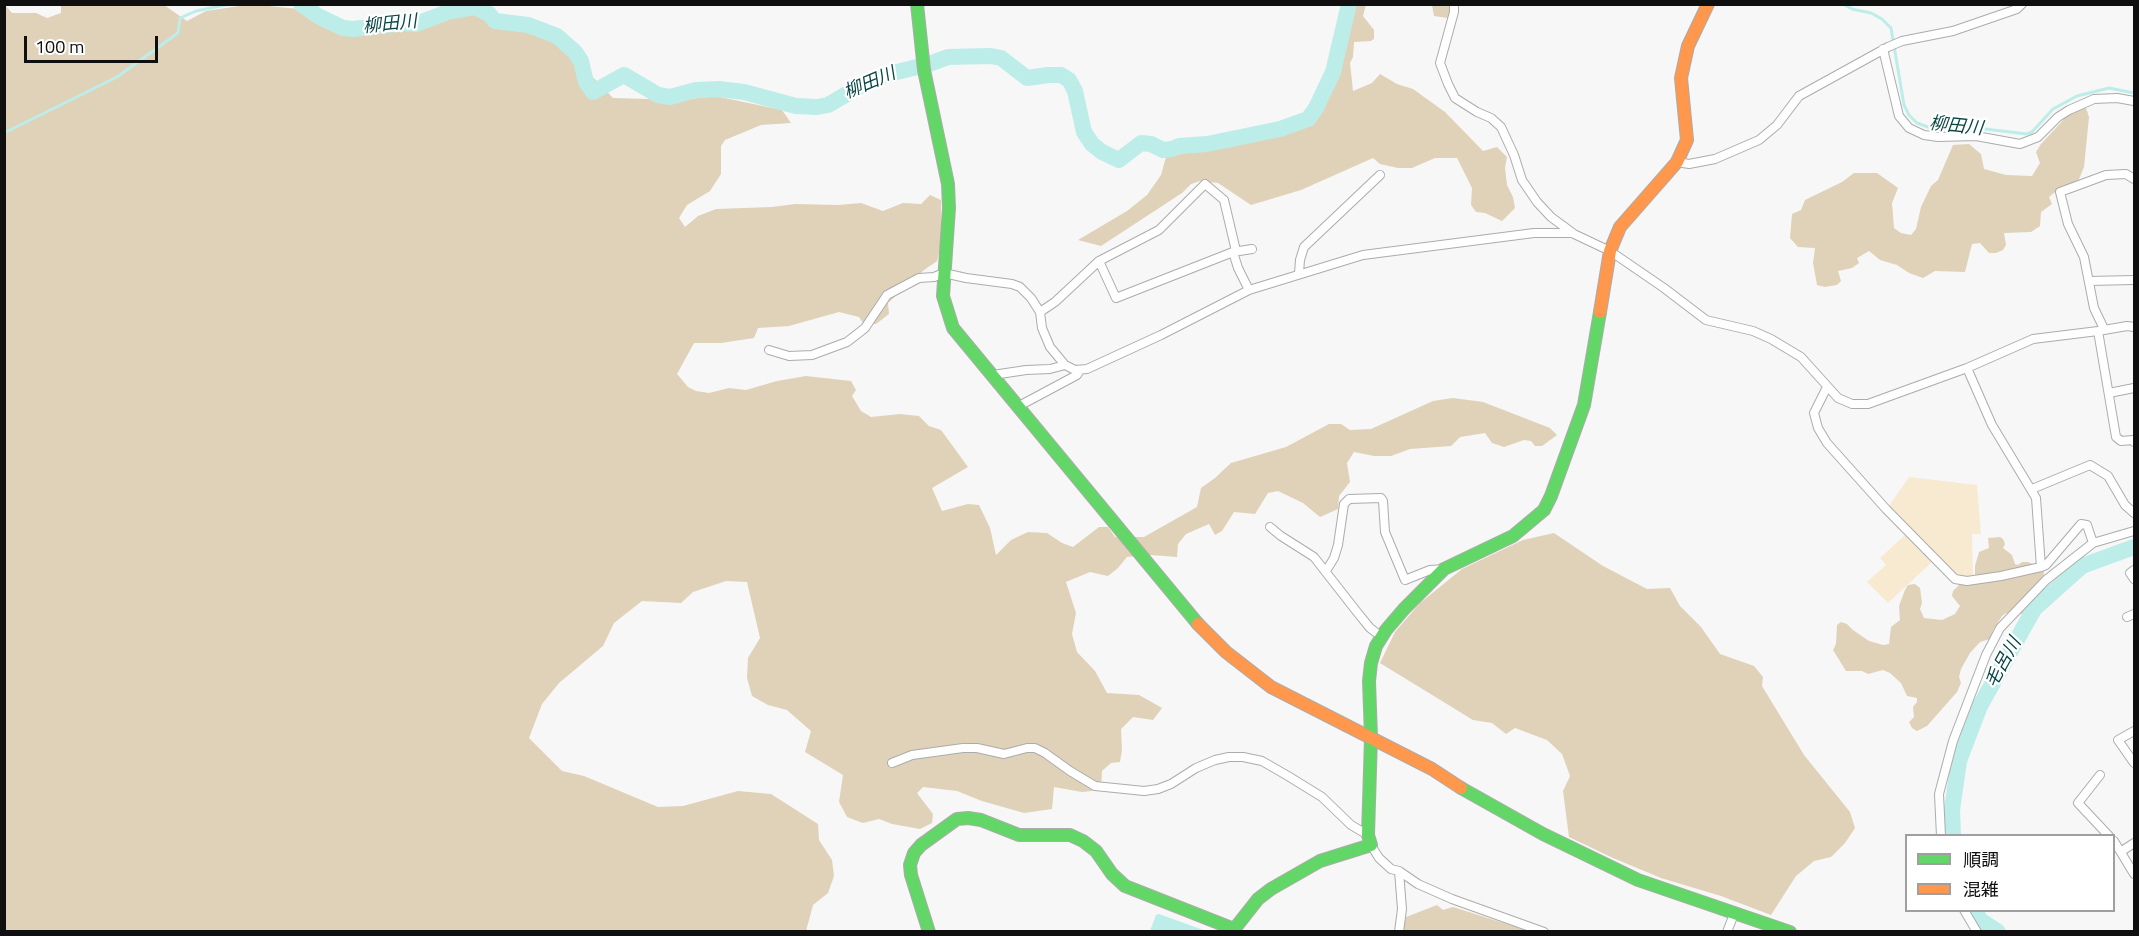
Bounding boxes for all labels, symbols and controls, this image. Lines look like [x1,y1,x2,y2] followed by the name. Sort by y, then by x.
[362,11,418,39] water label: 柳田川
[27,24,160,62] scale bar
[35,33,84,60] text: 100 m
[841,64,899,104] water label: 柳田川
[1928,113,1984,141] water label: 柳田川
[1981,634,2027,692] water label: 毛呂川
[1905,834,2115,912] legend
[1963,846,1999,873] text: 順調
[1963,876,1999,903] text: 混雑

